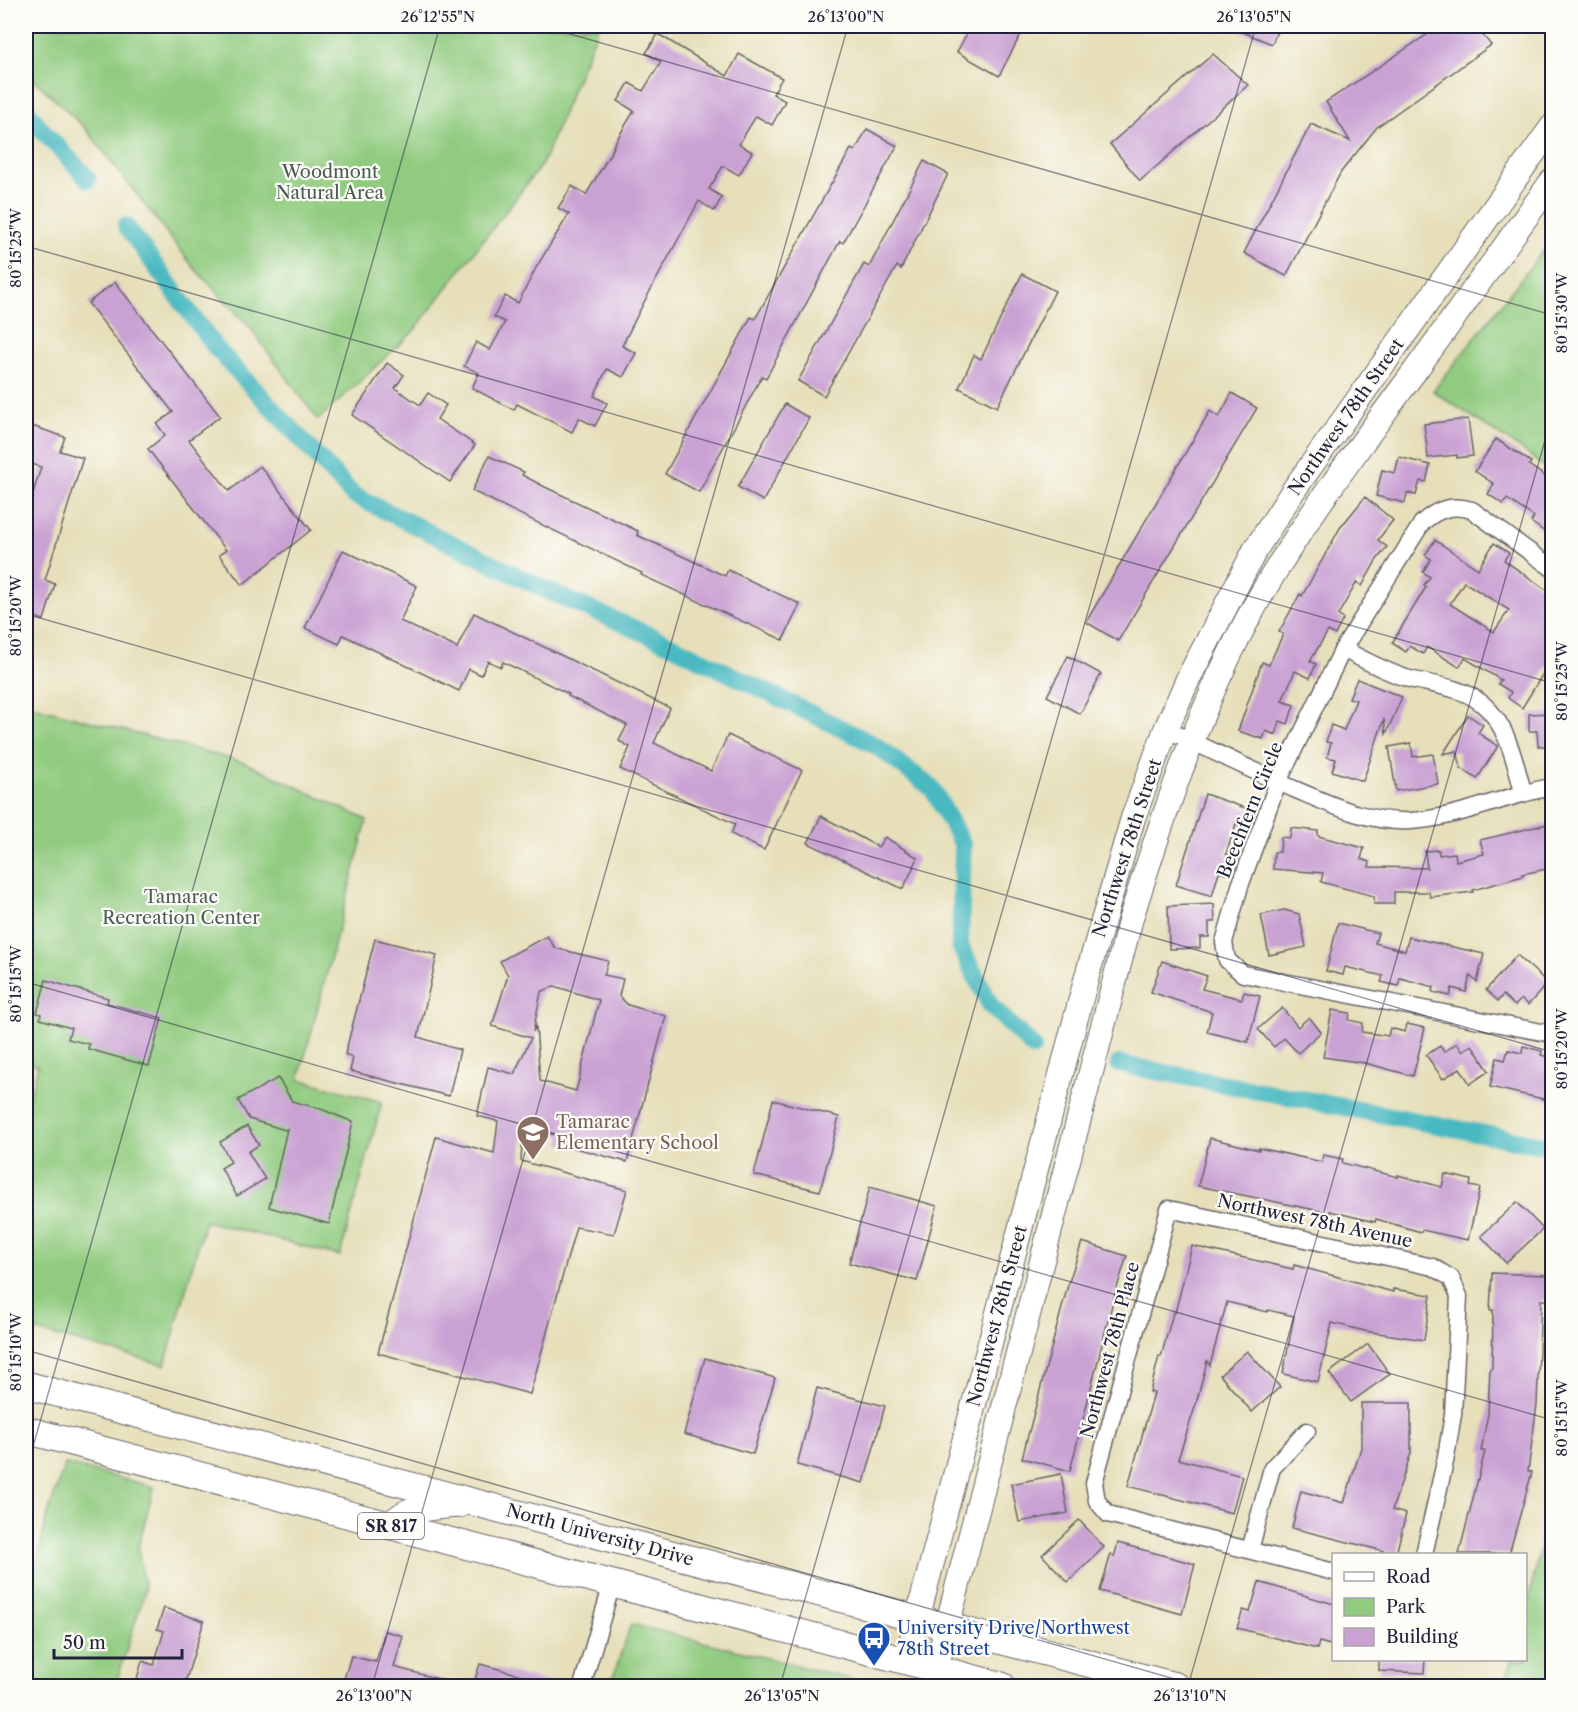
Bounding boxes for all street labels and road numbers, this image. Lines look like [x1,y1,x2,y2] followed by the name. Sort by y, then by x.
[1283,334,1409,500] street label: Northwest 78th Street
[1213,739,1287,881] street label: Beechfern Circle
[1088,755,1166,940] street label: Northwest 78th Street
[1215,1190,1415,1252] street label: Northwest 78th Avenue
[962,1222,1032,1409] street label: Northwest 78th Street
[1076,1259,1144,1441] street label: Northwest 78th Place
[504,1499,696,1571] street label: North University Drive
[358,1513,424,1539] road number: SR 817

